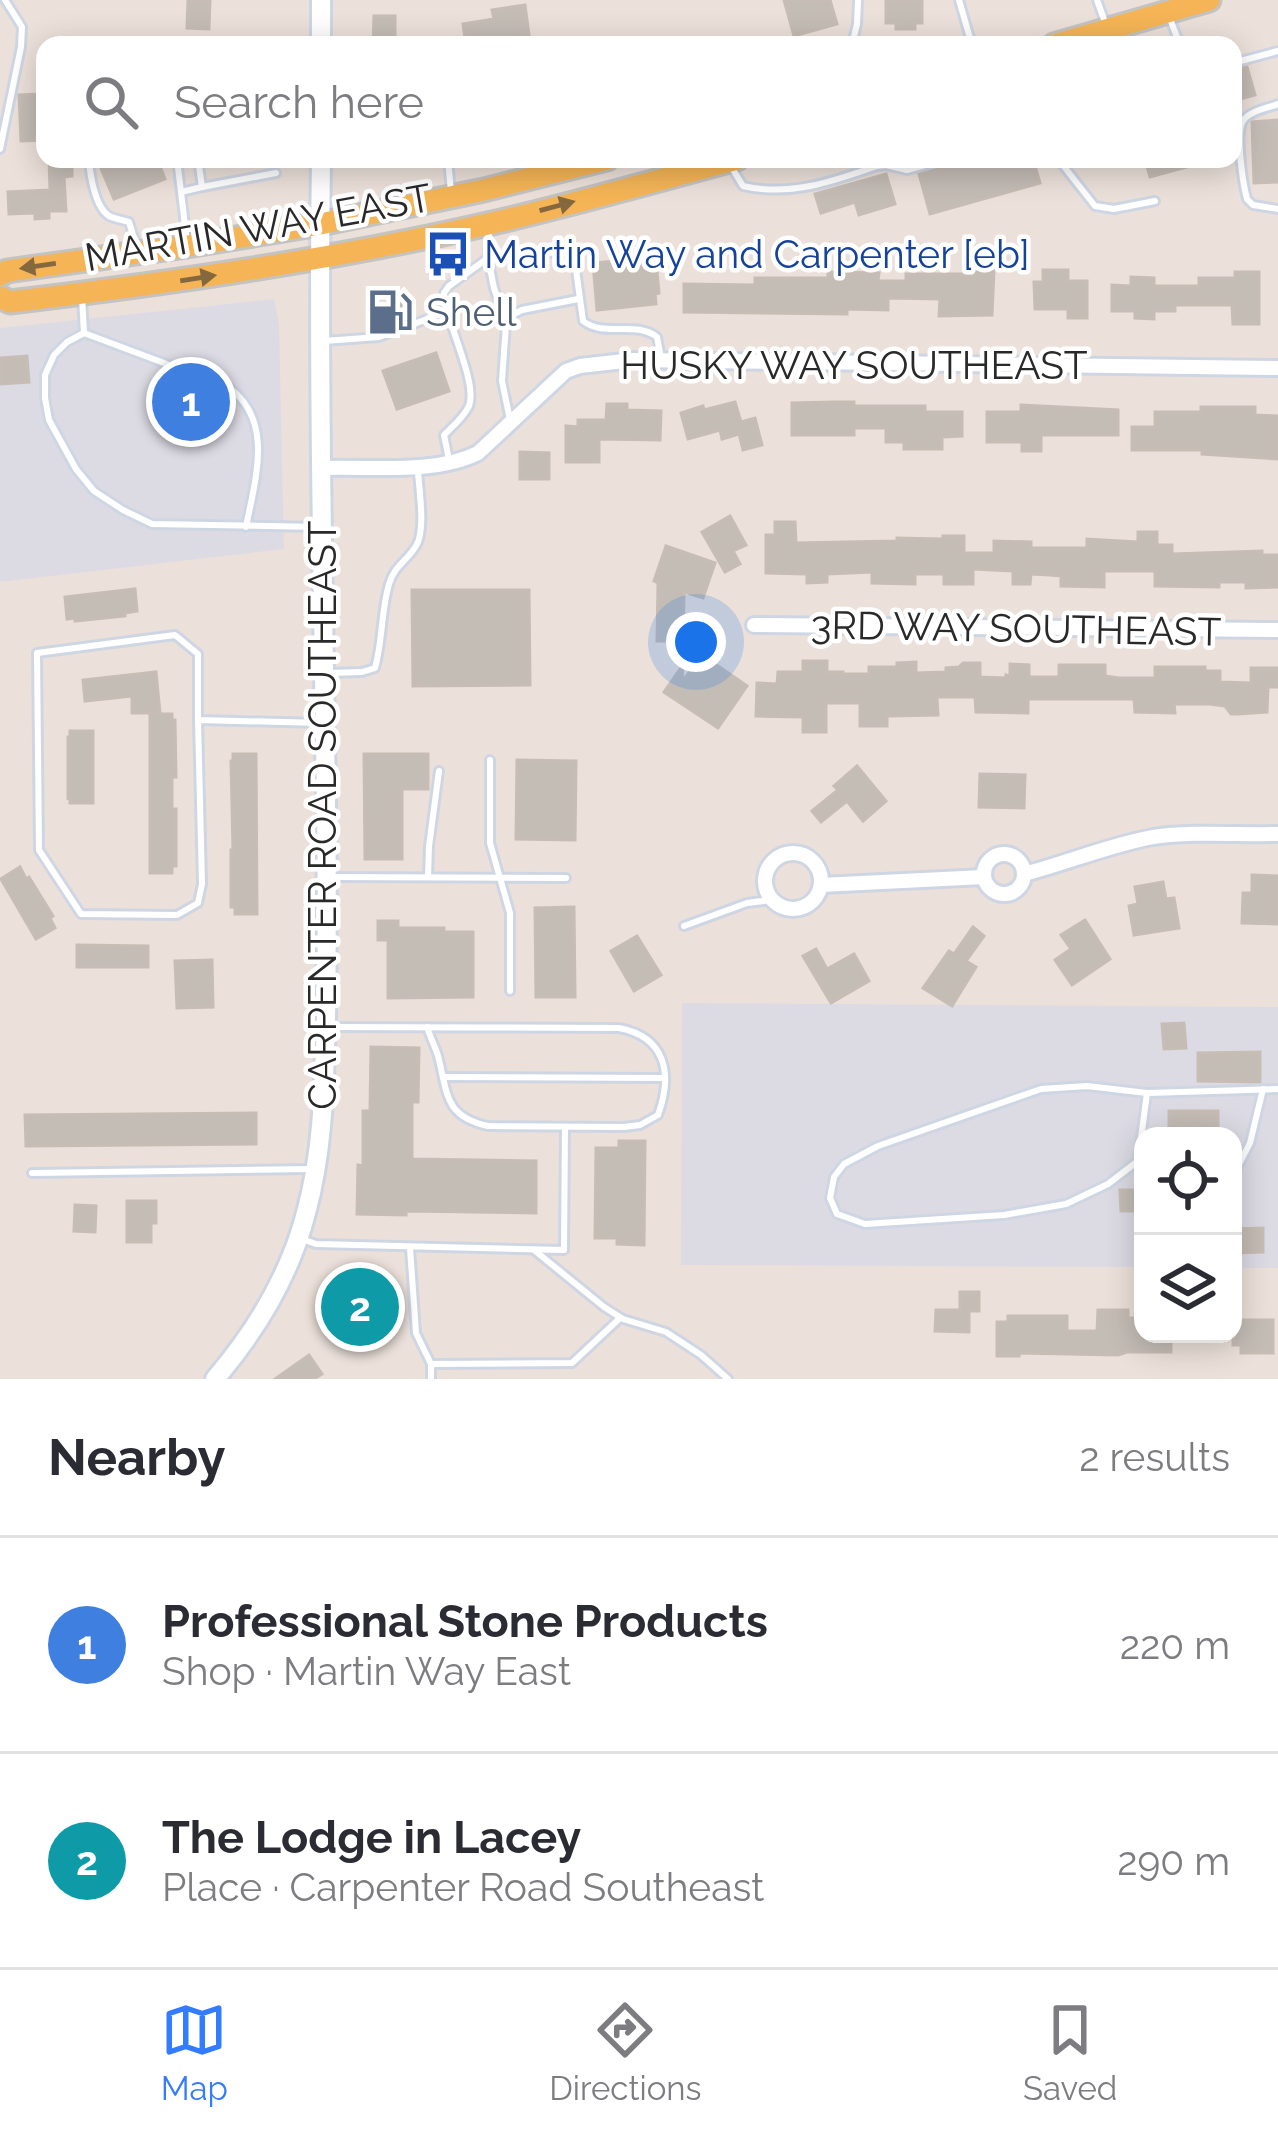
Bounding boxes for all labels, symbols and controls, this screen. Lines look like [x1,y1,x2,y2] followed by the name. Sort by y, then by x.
[36,36,1242,168] search box
[78,69,144,135] icon: search
[174,76,424,129] text: Search here
[81,174,435,280] street label: MARTIN WAY EAST
[539,196,576,215] one-way arrow
[423,229,473,279] bus stop icon: Martin Way and Carpenter [eb]
[484,231,1030,277] place label: Martin Way and Carpenter [eb]
[19,257,57,276] one-way arrow
[180,268,217,287] one-way arrow
[365,287,415,337] fuel station icon: Shell
[426,289,517,335] place label: Shell
[620,342,1088,388] street label: HUSKY WAY SOUTHEAST
[152,357,230,447] pin: 1
[299,520,345,1110] street label: CARPENTER ROAD SOUTHEAST
[810,601,1222,655] street label: 3RD WAY SOUTHEAST
[666,612,726,672] your location
[1134,1127,1242,1343] map controls
[1134,1127,1242,1235] button: locate
[1134,1235,1242,1343] button: layers
[321,1262,399,1352] pin: 2
[48,1427,225,1487] text: Nearby
[1079,1434,1230,1480] text: 2 results
[162,1595,768,1648] text: Professional Stone Products
[77,1622,97,1668] text: 1
[1120,1622,1230,1668] text: 220 m
[162,1648,571,1694] text: Shop · Martin Way East
[162,1811,581,1864] text: The Lodge in Lacey
[76,1838,98,1884] text: 2
[1117,1838,1230,1884] text: 290 m
[162,1864,764,1910] text: Place · Carpenter Road Southeast
[161,1997,228,2108] tab: Map
[549,1997,702,2108] tab: Directions
[1023,1997,1117,2108] tab: Saved

